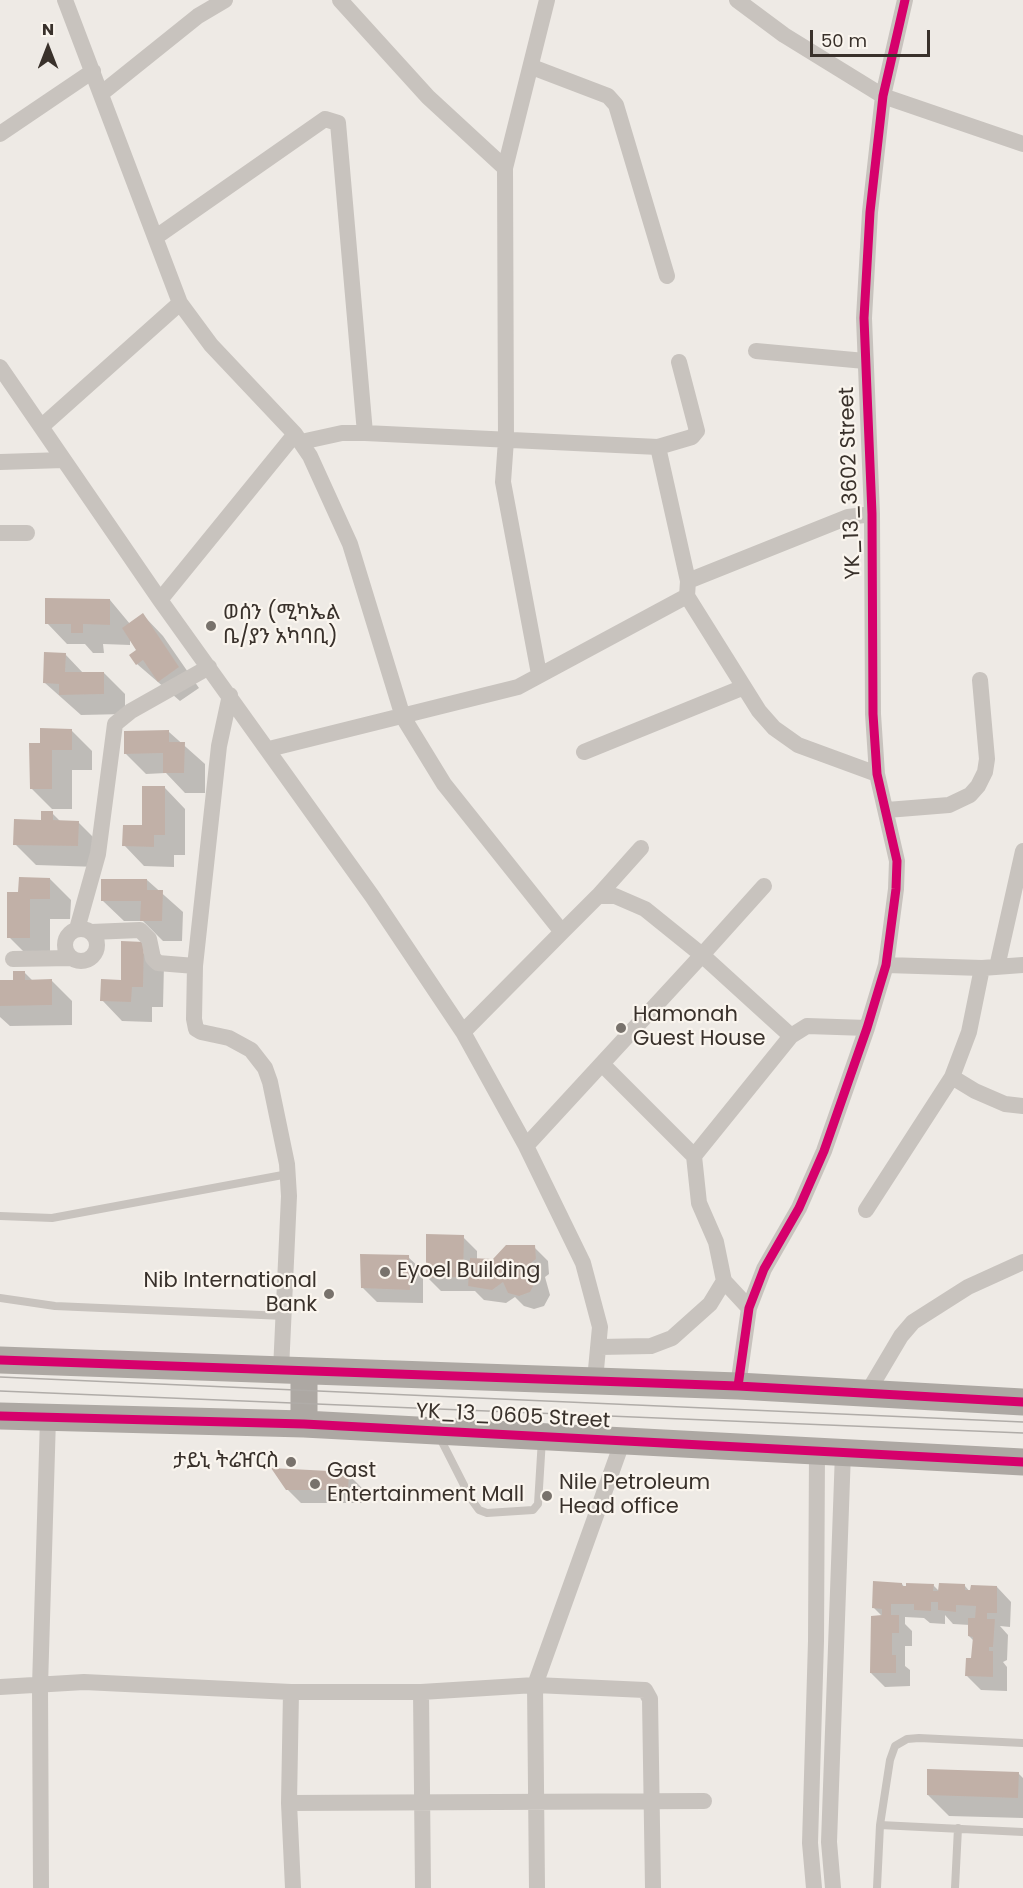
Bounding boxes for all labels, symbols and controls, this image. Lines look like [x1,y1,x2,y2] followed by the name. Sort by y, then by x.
[18,18,78,78] north arrow
[42,18,54,41] text: N
[813,18,933,56] scale bar
[821,28,867,53] text: 50 m
[835,386,867,580] street label: YK_13_3602 Street
[223,601,340,651] place label: ወሰን (ሚካኤል ቤ/ያን አካባቢ)
[204,619,218,633] marker: ወሰን (ሚካኤል ቤ/ያን አካባቢ)
[633,1003,765,1053] place label: Hamonah Guest House
[614,1021,628,1035] marker: Hamonah Guest House
[397,1259,540,1285] place label: Eyoel Building
[378,1265,392,1279] marker: Eyoel Building
[143,1269,317,1319] place label: Nib International Bank
[322,1287,336,1301] marker: Nib International Bank
[415,1399,611,1435] street label: YK_13_0605 Street
[173,1449,279,1475] place label: ታይኒ ትሬዠርስ
[284,1455,298,1469] marker: ታይኒ ትሬዠርስ
[327,1459,524,1509] place label: Gast Entertainment Mall
[559,1471,710,1521] place label: Nile Petroleum Head office
[308,1477,322,1491] marker: Gast Entertainment Mall
[540,1489,554,1503] marker: Nile Petroleum Head office

